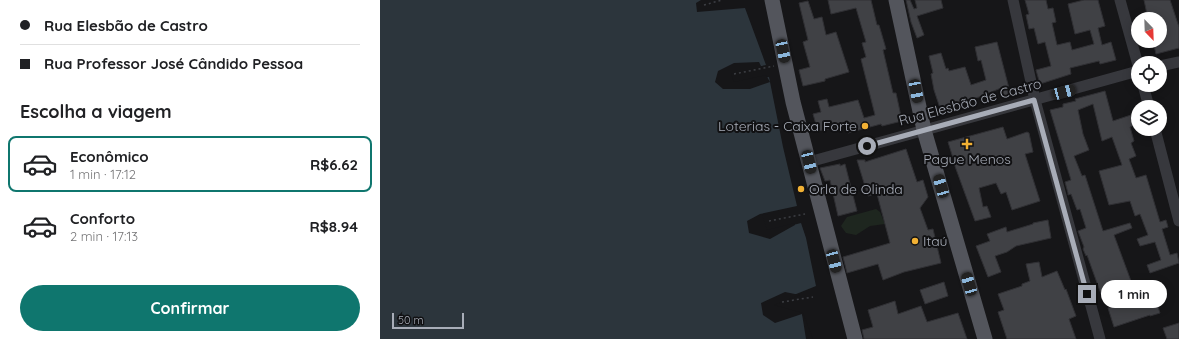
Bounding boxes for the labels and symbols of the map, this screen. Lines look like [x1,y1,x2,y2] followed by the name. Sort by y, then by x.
[1131,12,1167,48] north arrow
[775,38,791,64] car
[897,74,1043,130] street label: Rua Elesbão de Castro
[908,78,924,104] car
[1051,83,1077,101] car
[718,117,857,135] place label: Loterias - Caixa Forte
[860,121,870,131] marker: Loterias - Caixa Forte
[858,137,876,155] route start
[962,139,972,149] marker: Pague Menos
[800,149,818,175] car
[923,150,1011,168] place label: Pague Menos
[932,173,950,199] car
[809,180,903,198] place label: Orla de Olinda
[796,184,806,194] marker: Orla de Olinda
[923,232,948,250] place label: Itaú
[910,236,920,246] marker: Itaú
[825,248,843,274] car
[960,271,978,297] car
[1101,280,1167,308] callout: 1 min
[1078,285,1096,303] route end
[392,311,464,330] scale bar

